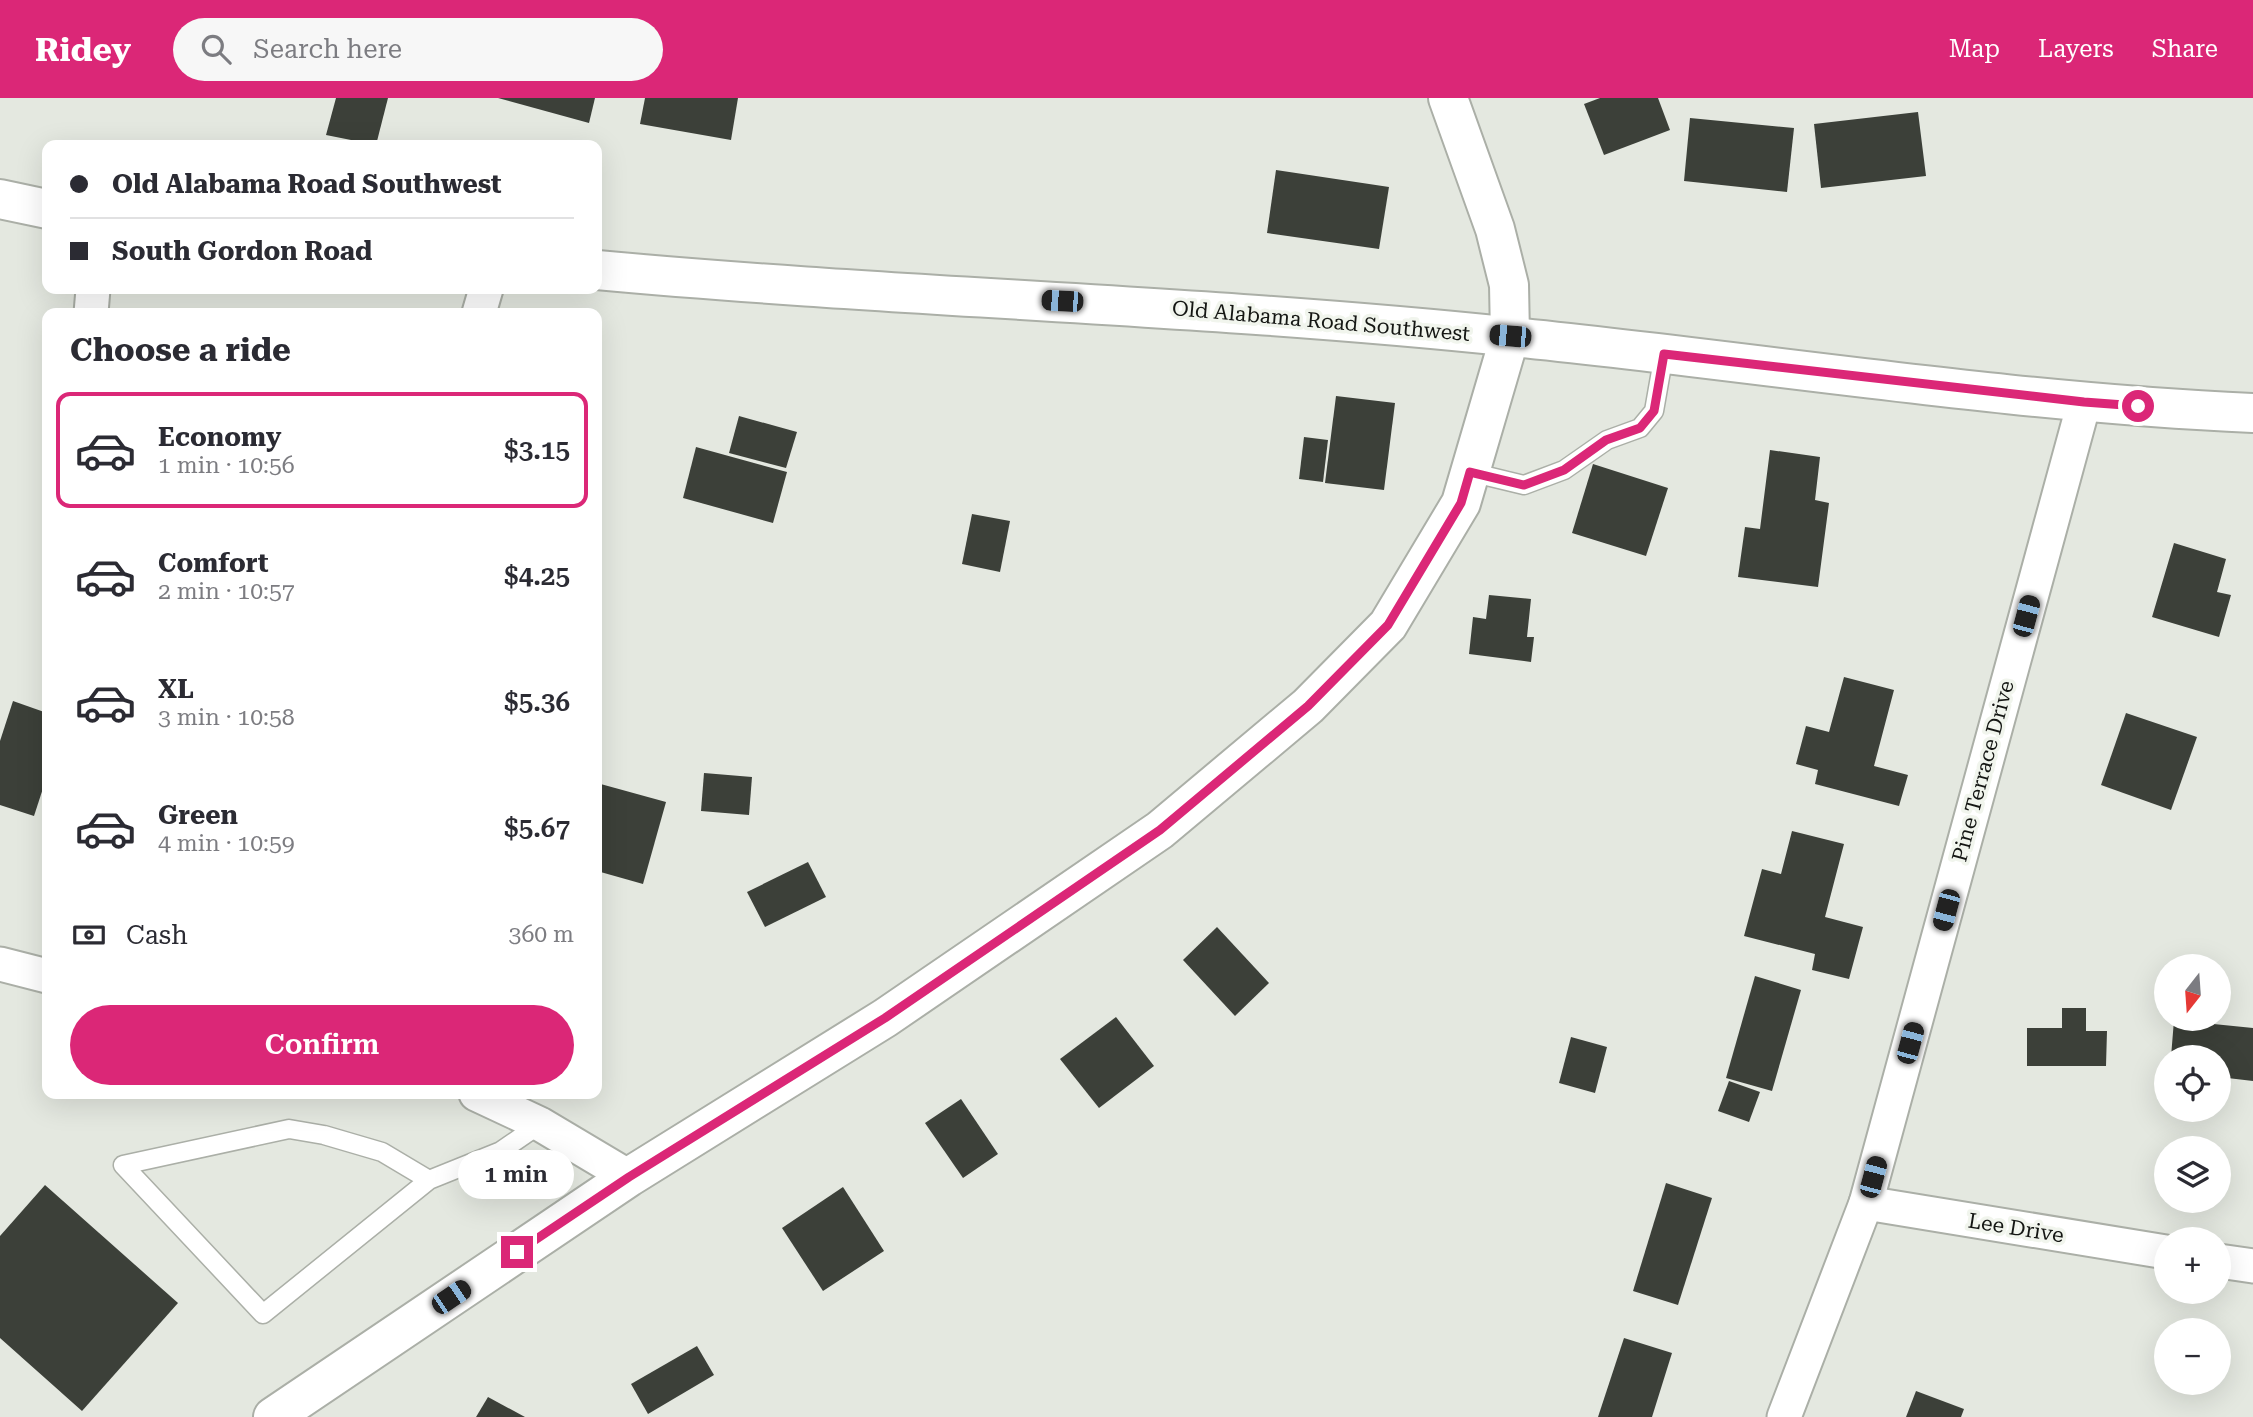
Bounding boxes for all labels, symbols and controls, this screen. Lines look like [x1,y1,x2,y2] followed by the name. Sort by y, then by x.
[173,18,663,81] search box
[35,30,131,69] text: Ridey
[197,30,235,68] icon: search
[253,34,402,64] text: Search here
[1949,35,2000,63] text: Map
[2038,35,2114,63] text: Layers
[2152,35,2218,63] text: Share
[112,169,502,199] text: Old Alabama Road Southwest
[112,236,372,266] text: South Gordon Road
[1041,289,1084,313] car
[1171,296,1471,346] street label: Old Alabama Road Southwest
[1489,324,1532,348] car
[70,331,291,369] text: Choose a ride
[2122,390,2154,422] route start
[74,419,137,482] icon: car
[158,422,281,452] text: Economy
[504,435,570,465] text: $3.15
[158,452,295,479] text: 1 min · 10:56
[74,545,137,608] icon: car
[158,548,268,578] text: Comfort
[504,561,570,591] text: $4.25
[158,578,295,605] text: 2 min · 10:57
[2011,593,2042,639] car
[74,671,137,734] icon: car
[158,674,194,704] text: XL
[1947,678,2019,864] street label: Pine Terrace Drive
[504,687,570,717] text: $5.36
[158,704,295,731] text: 3 min · 10:58
[74,797,137,860] icon: car
[158,800,238,830] text: Green
[504,813,570,843] text: $5.67
[158,830,295,857] text: 4 min · 10:59
[1931,887,1962,933] car
[70,916,108,954] icon: cash
[126,920,188,950] text: Cash
[509,921,574,948] text: 360 m
[2154,954,2231,1031] north arrow
[2154,954,2231,1395] map controls
[70,1005,574,1085] button: Confirm
[1895,1020,1926,1066] car
[2154,1045,2231,1122] button: locate
[2154,1136,2231,1213] button: layers
[459,1150,575,1200] callout: 1 min
[1858,1154,1889,1200] car
[484,1161,548,1188] text: 1 min
[1967,1209,2065,1247] street label: Lee Drive
[2154,1227,2231,1304] button: +
[501,1236,533,1268] route end
[428,1277,475,1317] car
[2154,1318,2231,1395] button: −

